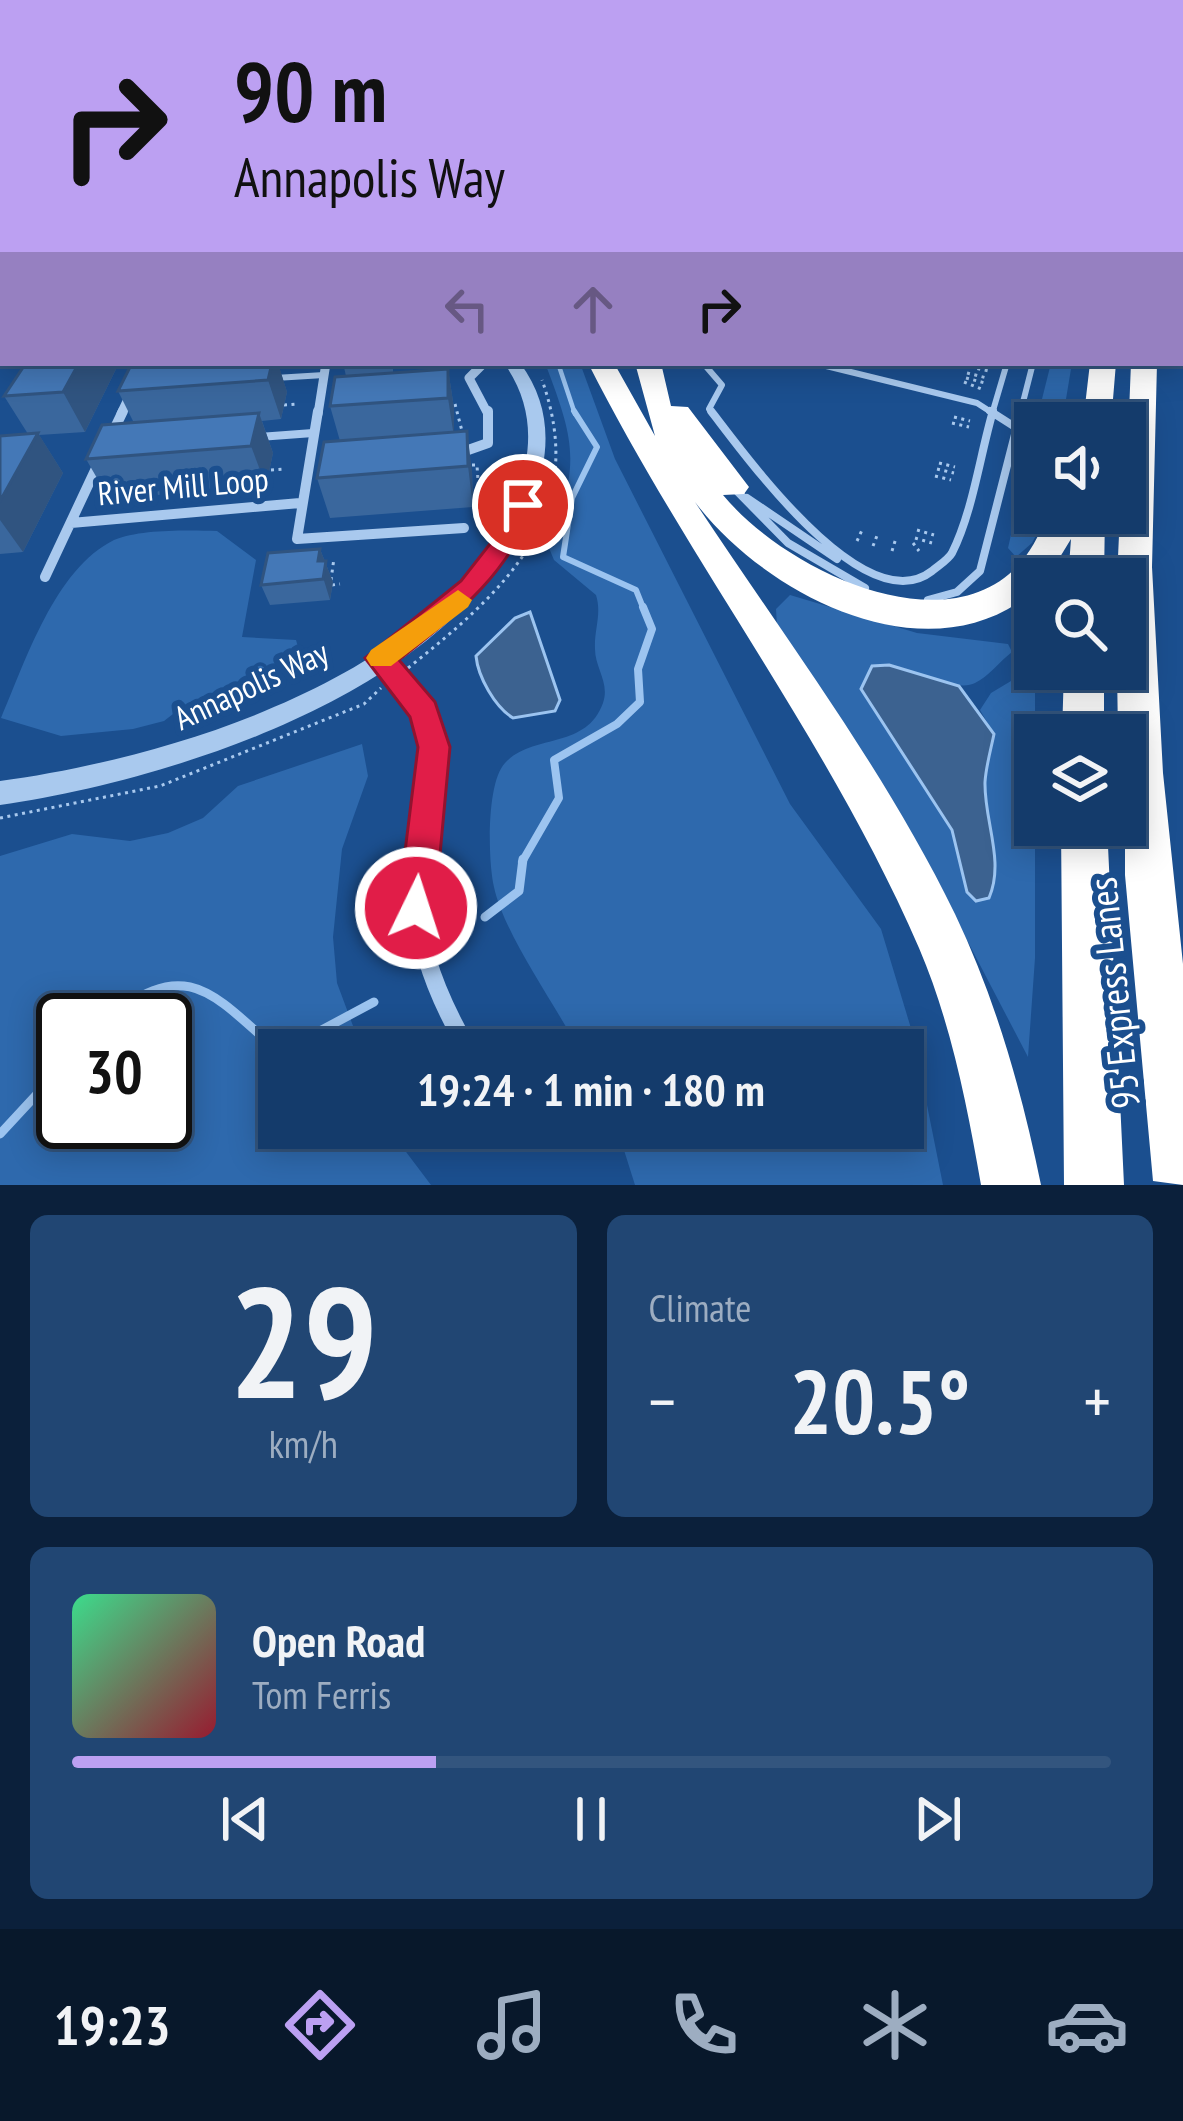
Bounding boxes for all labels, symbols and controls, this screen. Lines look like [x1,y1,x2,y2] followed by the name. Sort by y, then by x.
[234,36,387,145] text: 90 m
[36,48,192,204] icon: right
[234,142,505,212] text: Annapolis Way
[434,276,500,342] icon: left
[560,276,626,342] icon: ahead
[686,276,752,342] icon: right
[1014,402,1146,846] map controls
[1014,402,1146,534] button: sound
[472,454,574,556] pin
[96,457,270,514] street label: River Mill Loop
[490,472,556,538] icon: arrive
[1014,558,1146,690] button: search
[167,630,335,739] street label: Annapolis Way
[1014,714,1146,846] button: layers
[353,845,479,971] position arrow
[1076,875,1151,1111] street label: 95 Express Lanes
[36,993,192,1149] speed limit sign: 30
[417,1060,765,1118] text: 19:24 · 1 min · 180 m
[229,1239,378,1441] text: 29
[649,1282,751,1333] text: Climate
[789,1342,970,1459] text: 20.5°
[649,1358,676,1443] text: −
[1084,1358,1111,1443] text: +
[269,1418,338,1469] text: km/h
[252,1611,425,1669] text: Open Road
[252,1669,391,1720] text: Tom Ferris
[212,1786,278,1852] icon: previous
[558,1786,624,1852] icon: pause
[905,1786,971,1852] icon: next
[278,1983,362,2067] icon: directions
[470,1983,554,2067] icon: music
[662,1983,746,2067] icon: phone
[853,1983,937,2067] icon: climate
[1045,1983,1129,2067] icon: car
[54,1990,171,2060] text: 19:23

